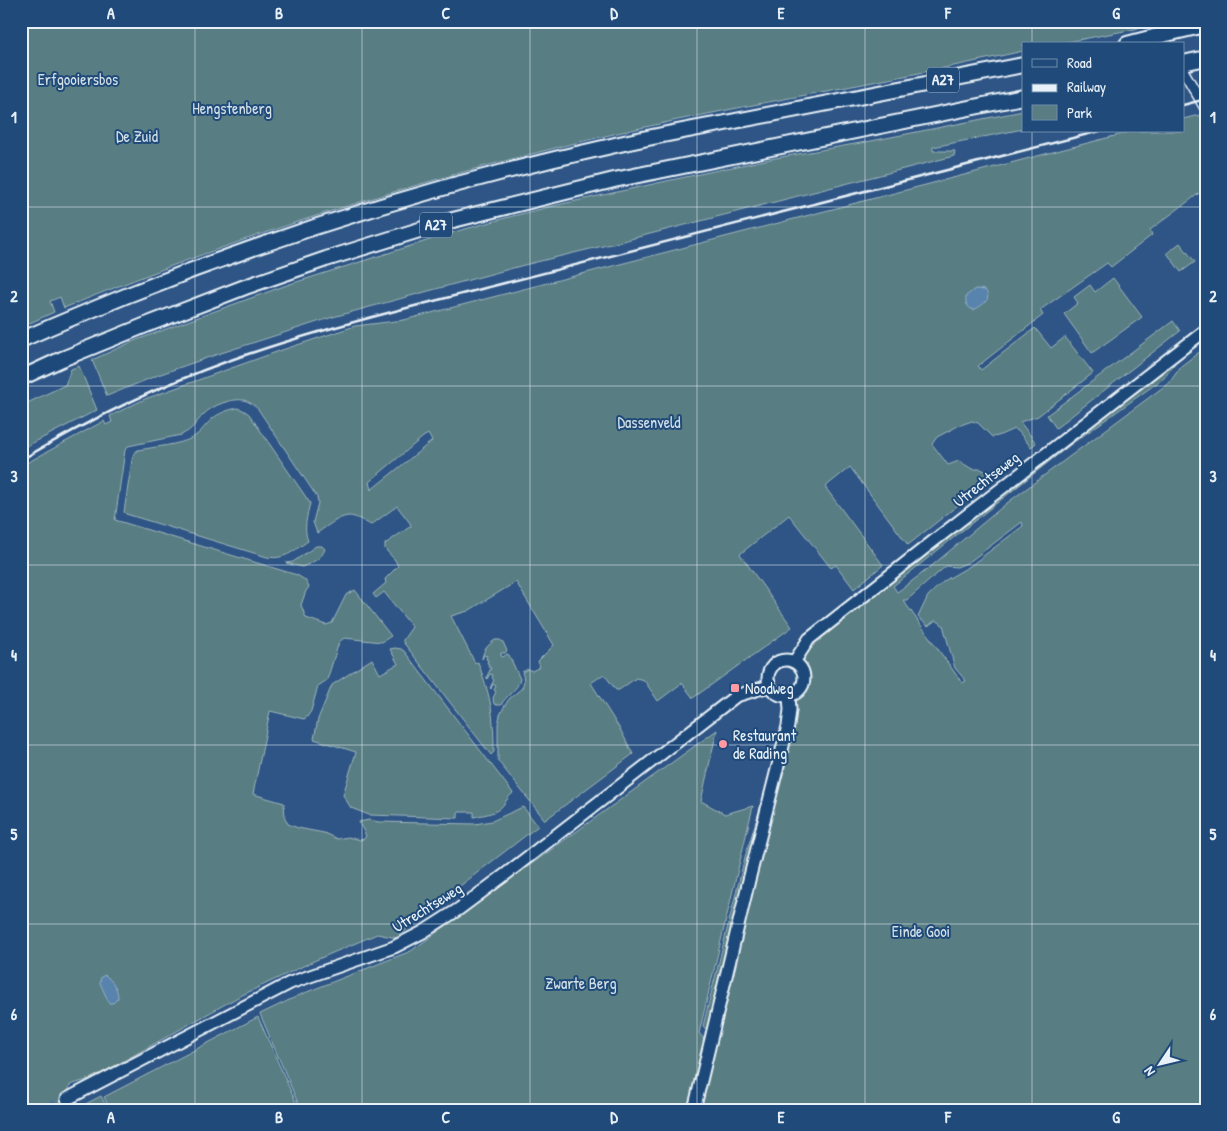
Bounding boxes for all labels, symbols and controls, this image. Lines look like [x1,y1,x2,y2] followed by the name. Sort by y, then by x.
[107,2,115,24] text: A
[275,2,283,24] text: B
[442,2,451,24] text: C
[610,2,618,24] text: D
[777,2,785,24] text: E
[944,2,952,24] text: F
[1112,2,1120,24] text: G
[1022,42,1184,132] legend
[1067,52,1092,73] text: Road
[38,68,118,90] park label: Erfgooiersbos
[927,68,959,92] road number: A27
[1067,76,1106,97] text: Railway
[192,97,272,119] park label: Hengstenberg
[1067,102,1092,123] text: Park
[11,106,17,128] text: 1
[1210,106,1216,128] text: 1
[116,125,158,147] park label: De Zuid
[420,212,452,238] road number: A27
[10,285,18,307] text: 2
[1209,285,1217,307] text: 2
[617,411,681,433] park label: Dassenveld
[948,446,1024,512] street label: Utrechtseweg
[10,465,18,487] text: 3
[1209,465,1217,487] text: 3
[11,644,17,666] text: 4
[1210,644,1216,666] text: 4
[745,677,794,699] place label: Noodweg
[729,682,741,694] marker: Noodweg
[733,724,797,764] place label: Restaurant de Rading
[717,738,729,750] marker: Restaurant de Rading
[11,823,18,845] text: 5
[1210,823,1217,845] text: 5
[388,877,466,937] street label: Utrechtseweg
[892,920,950,942] park label: Einde Gooi
[545,972,617,994] park label: Zwarte Berg
[11,1003,18,1025] text: 6
[1210,1003,1217,1025] text: 6
[1134,1038,1184,1088] north arrow
[1139,1063,1159,1080] text: N
[107,1106,115,1128] text: A
[275,1106,283,1128] text: B
[442,1106,451,1128] text: C
[610,1106,618,1128] text: D
[777,1106,785,1128] text: E
[944,1106,952,1128] text: F
[1112,1106,1120,1128] text: G

